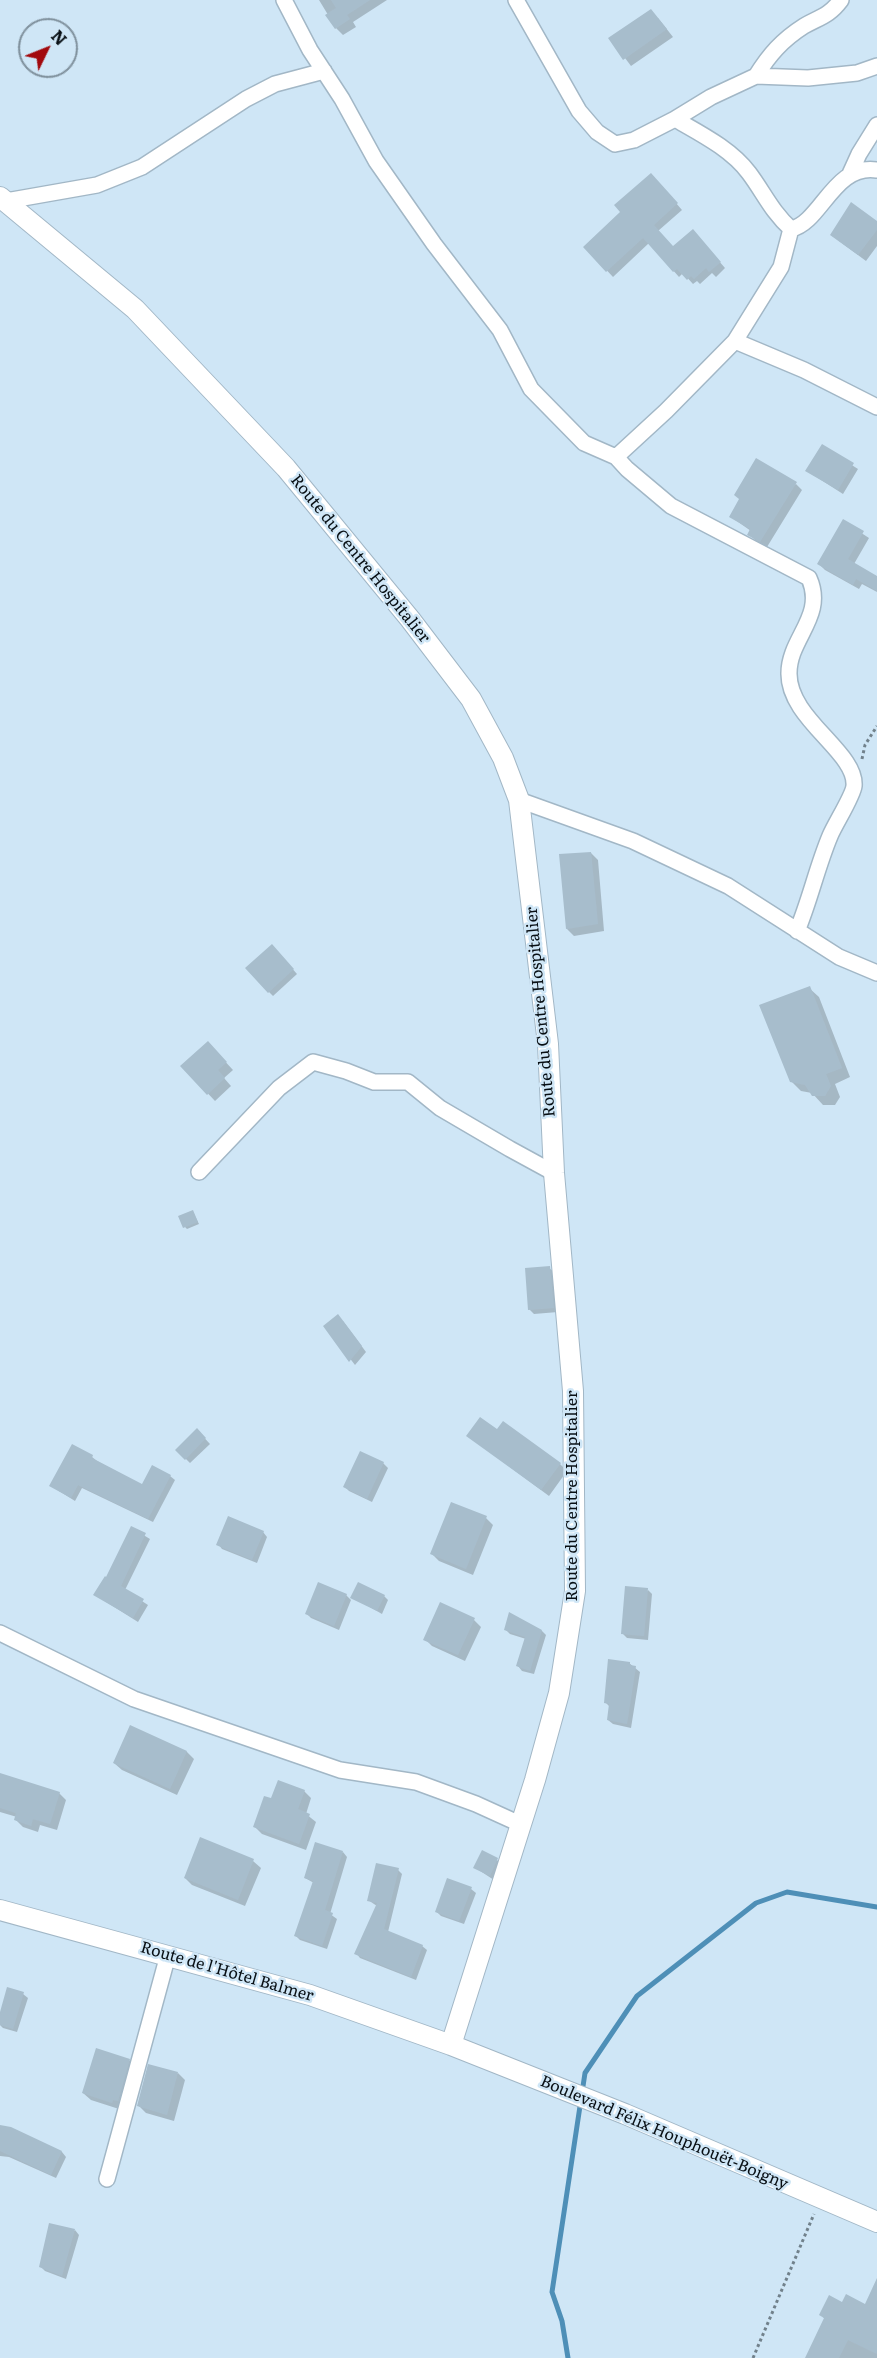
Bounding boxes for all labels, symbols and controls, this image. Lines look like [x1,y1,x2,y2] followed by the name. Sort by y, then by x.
[18,18,78,78] north arrow
[46,24,73,50] text: N
[286,471,434,647] street label: Route du Centre Hospitalier
[522,906,560,1118] street label: Route du Centre Hospitalier
[562,1390,582,1602] street label: Route du Centre Hospitalier
[138,1938,316,2006] street label: Route de l'Hôtel Balmer
[537,2072,791,2194] street label: Boulevard Félix Houphouët-Boigny

